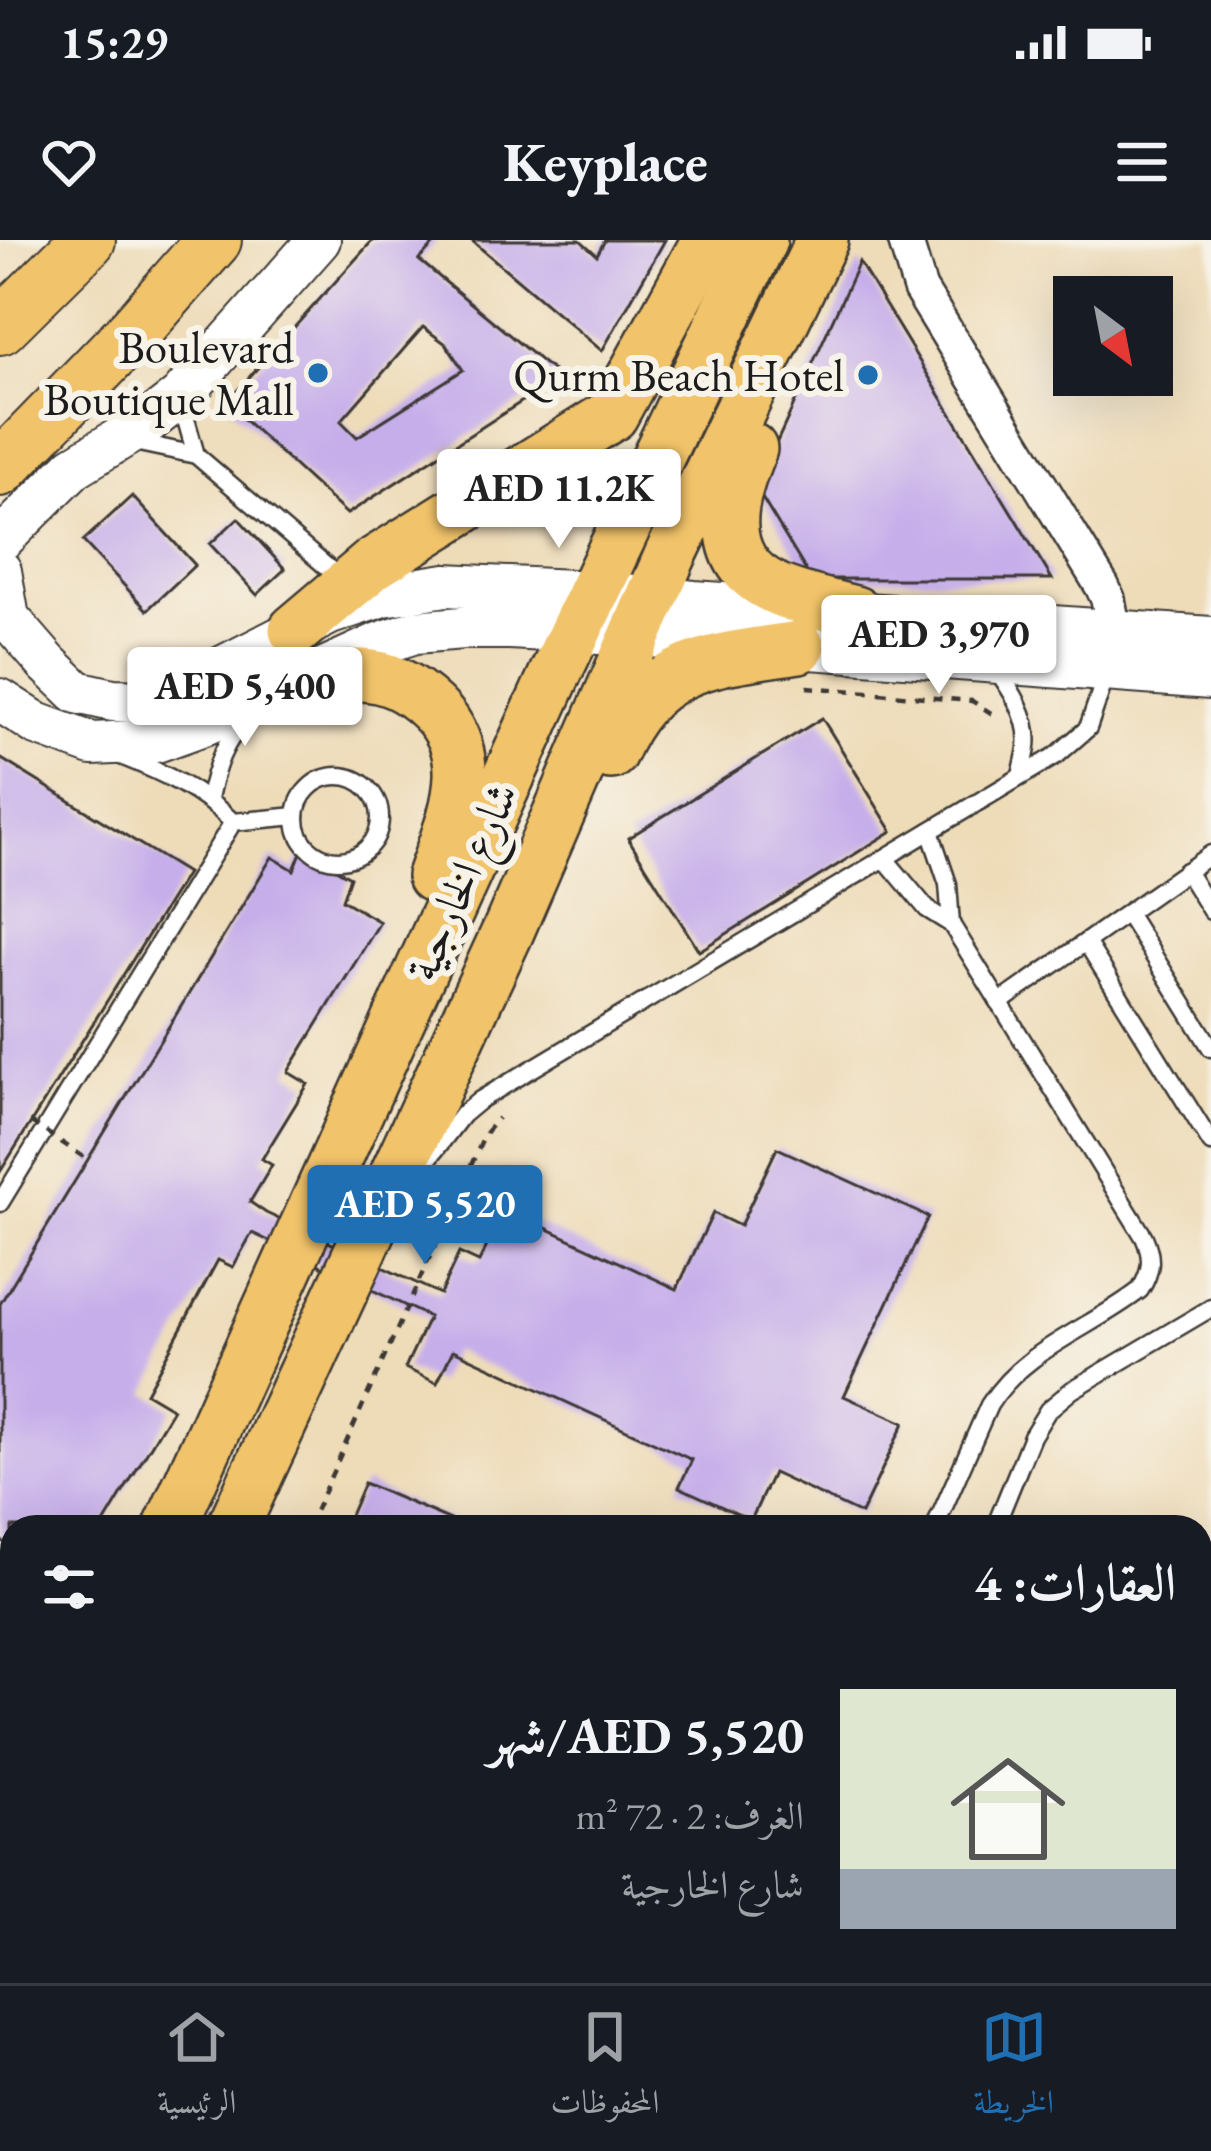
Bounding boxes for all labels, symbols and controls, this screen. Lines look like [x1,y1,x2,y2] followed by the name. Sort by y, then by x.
[60,13,168,71] text: 15:29
[503,127,708,197] text: Keyplace
[36,129,102,195] icon: heart
[1109,129,1175,195] icon: menu
[1053,276,1173,396] north arrow
[1053,276,1173,396] map controls
[43,318,294,428] place label: Boulevard Boutique Mall
[513,346,844,404] place label: Qurm Beach Hotel
[305,360,331,386] marker: Boulevard Boutique Mall
[855,362,881,388] marker: Qurm Beach Hotel
[422,449,696,551] pin: AED 11.2K
[464,462,654,513] text: AED 11.2K
[802,595,1076,697] pin: AED 3,970
[848,608,1030,659] text: AED 3,970
[108,647,382,749] pin: AED 5,400
[154,660,336,711] text: AED 5,400
[392,773,539,993] street label: شارع الخارجية
[288,1165,562,1267] pin: AED 5,520
[334,1178,516,1229] text: AED 5,520
[974,1549,1176,1615] text: العقارات: 4
[36,1554,102,1620] icon: filters
[488,1702,804,1768] text: AED 5,520/شهر
[936,1737,1080,1881] icon: home
[576,1790,804,1841] text: الغرف: 2 · 72 m²
[621,1859,804,1910] text: شارع الخارجية
[157,2004,236,2134] tab: الرئيسية
[551,2004,659,2134] tab: المحفوظات
[974,2004,1054,2134] tab: الخريطة

